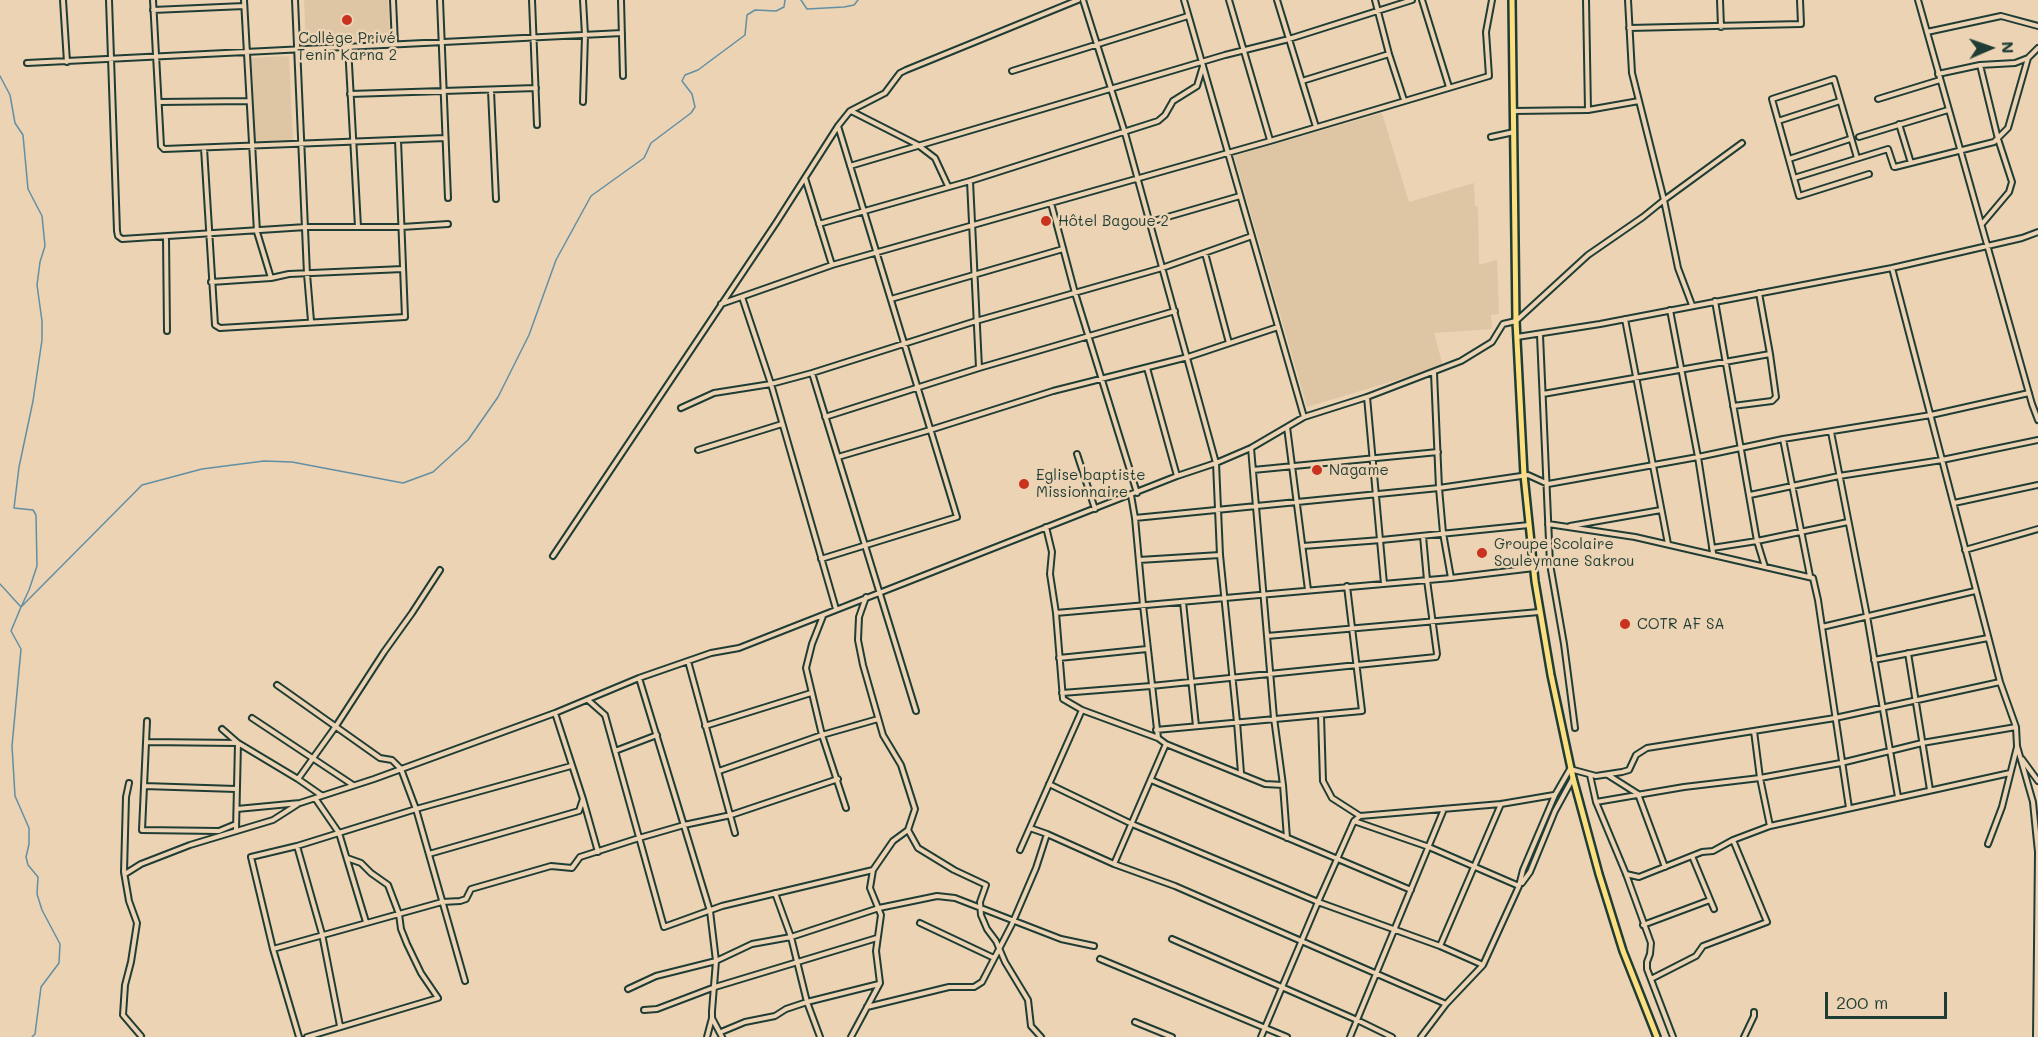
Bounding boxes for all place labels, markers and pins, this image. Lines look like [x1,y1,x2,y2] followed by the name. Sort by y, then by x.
[340,13,354,27] marker: Collège Privé Tenin Karna 2
[297,29,397,64] place label: Collège Privé Tenin Karna 2
[1058,212,1169,230] place label: Hôtel Bagoue 2
[1039,214,1053,228] marker: Hôtel Bagoue 2
[1329,461,1389,479] place label: Nagame
[1310,463,1324,477] marker: Nagame
[1036,466,1146,501] place label: Eglise baptiste Missionnaire
[1017,477,1031,491] marker: Eglise baptiste Missionnaire
[1494,535,1635,570] place label: Groupe Scolaire Souleymane Sakrou
[1475,546,1489,560] marker: Groupe Scolaire Souleymane Sakrou
[1637,615,1725,633] place label: COTR AF SA
[1618,617,1632,631] marker: COTR AF SA

